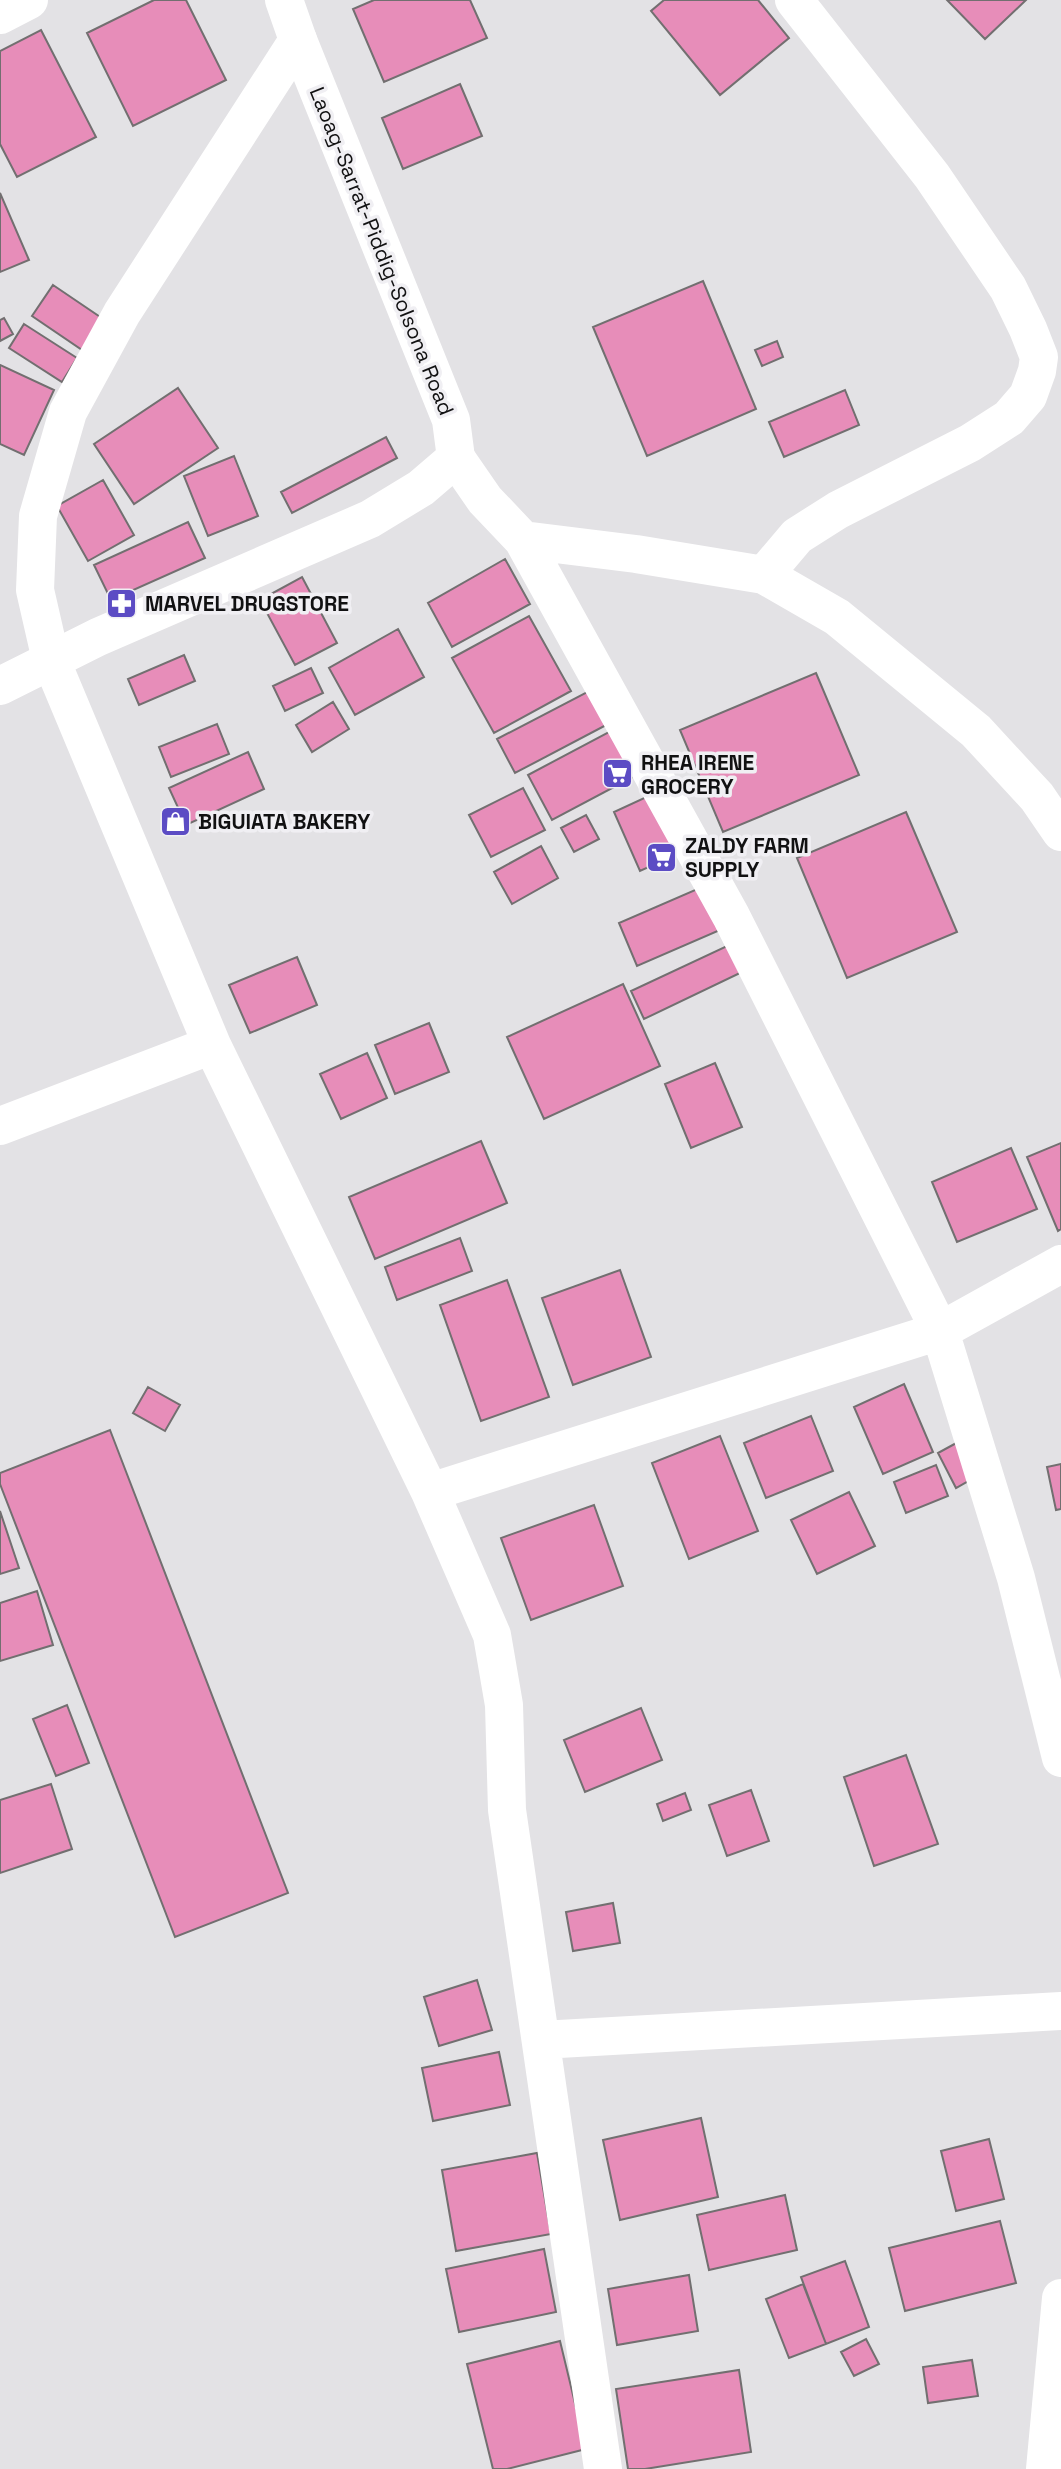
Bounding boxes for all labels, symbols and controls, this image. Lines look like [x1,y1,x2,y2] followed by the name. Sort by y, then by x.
[304,83,460,419] street label: Laoag-Sarrat-Piddig-Solsona Road
[105,586,139,620] pharmacy icon: MARVEL DRUGSTORE
[145,590,349,617] place label: MARVEL DRUGSTORE
[641,749,754,800] place label: RHEA IRENE GROCERY
[601,757,635,791] supermarket icon: RHEA IRENE GROCERY
[158,804,192,838] shop icon: BIGUIATA BAKERY
[198,808,370,835] place label: BIGUIATA BAKERY
[685,832,809,883] place label: ZALDY FARM SUPPLY
[645,840,679,874] supermarket icon: ZALDY FARM SUPPLY

